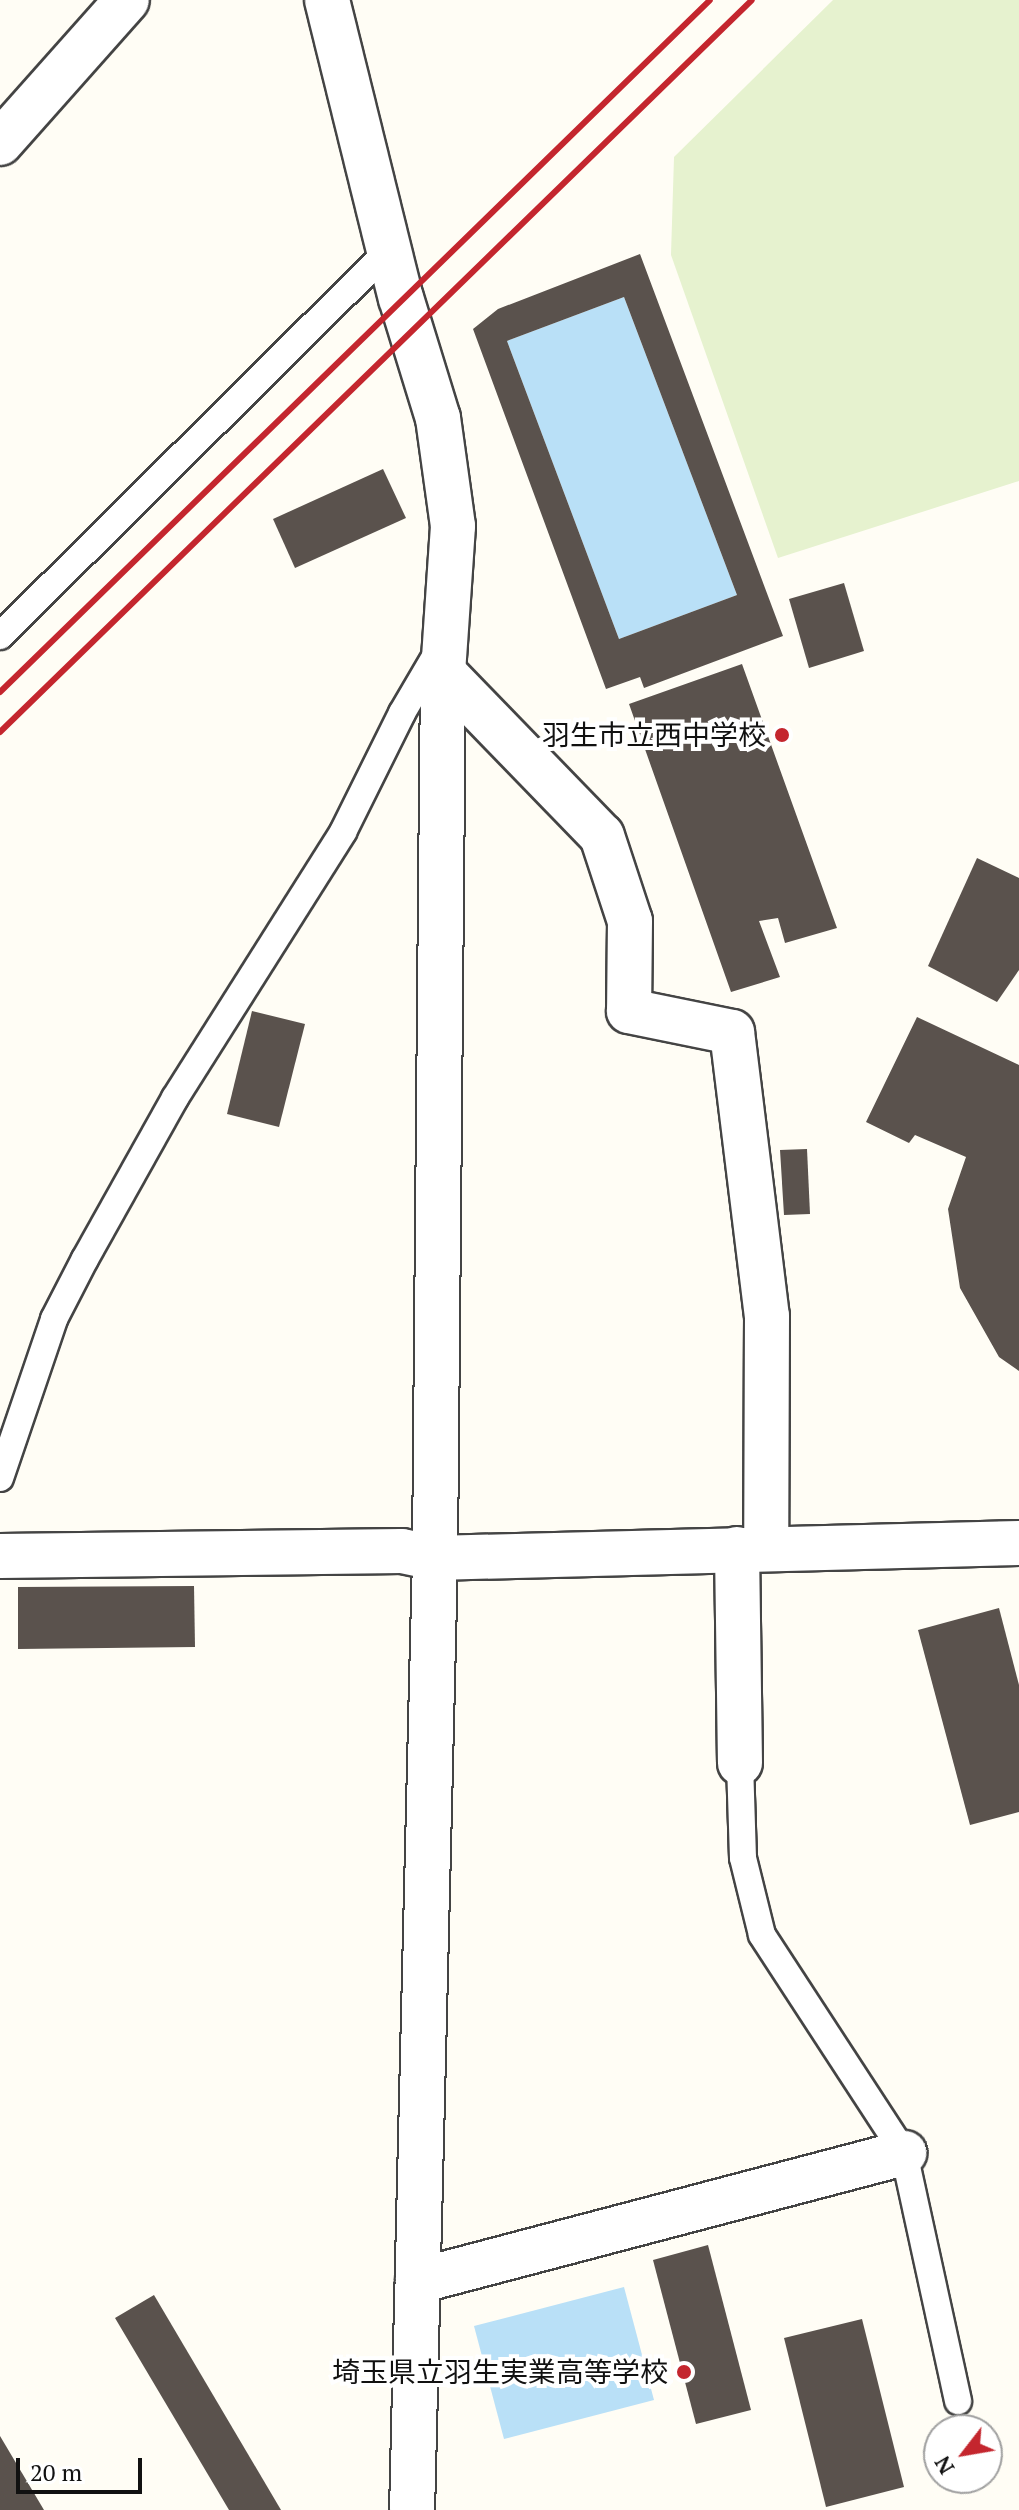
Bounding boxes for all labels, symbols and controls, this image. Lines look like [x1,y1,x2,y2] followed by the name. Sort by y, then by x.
[542,718,766,752] place label: 羽生市立西中学校
[773,726,791,744] marker: 羽生市立西中学校
[332,2355,668,2389] place label: 埼玉県立羽生実業高等学校
[675,2363,693,2381] marker: 埼玉県立羽生実業高等学校
[923,2414,1003,2494] north arrow
[20,2442,146,2492] scale bar
[927,2451,960,2480] text: N
[30,2456,82,2488] text: 20 m

